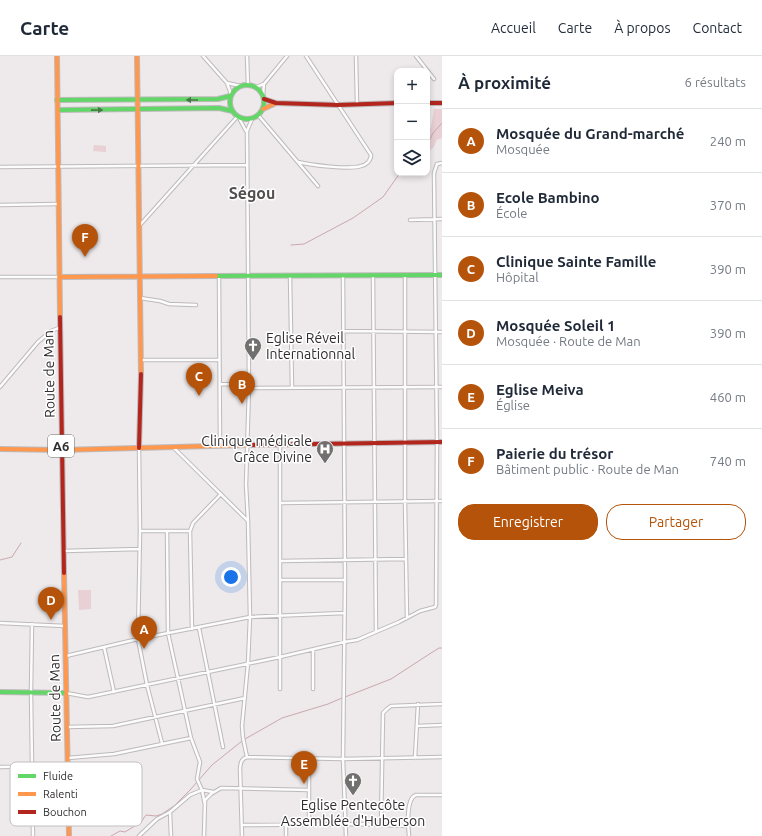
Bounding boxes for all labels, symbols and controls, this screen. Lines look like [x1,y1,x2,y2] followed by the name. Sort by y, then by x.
[20,17,69,39] text: Carte
[491,20,536,36] text: Accueil
[558,20,592,36] text: Carte
[614,20,671,36] text: À propos
[693,20,742,36] text: Contact
[394,68,430,176] map controls
[394,68,430,104] button: +
[458,73,551,92] text: À proximité
[685,75,746,89] text: 6 résultats
[185,97,198,103] one-way arrow
[394,104,430,140] button: −
[91,107,104,113] one-way arrow
[496,125,685,142] text: Mosquée du Grand-marché
[466,134,476,148] text: A
[710,134,746,148] text: 240 m
[394,140,430,176] button: layers
[496,142,550,156] text: Mosquée
[229,184,275,202] district label: Ségou
[496,189,600,206] text: Ecole Bambino
[467,198,475,212] text: B
[710,198,746,212] text: 370 m
[496,206,527,220] text: École
[72,224,98,257] pin: F
[496,253,656,270] text: Clinique Sainte Famille
[467,262,475,276] text: C
[710,262,746,276] text: 390 m
[496,270,539,284] text: Hôpital
[496,317,616,334] text: Mosquée Soleil 1
[466,326,476,340] text: D
[710,326,746,340] text: 390 m
[40,330,58,418] street label: Route de Man
[266,330,356,362] place label: Eglise Réveil Internationnal
[496,334,641,348] text: Mosquée · Route de Man
[243,336,263,361] church icon: Eglise Réveil Internationnal
[186,363,212,396] pin: C
[229,371,255,404] pin: B
[496,381,584,398] text: Eglise Meiva
[467,390,475,404] text: E
[710,390,746,404] text: 460 m
[496,398,530,412] text: Église
[201,433,312,465] place label: Clinique médicale Grâce Divine
[48,435,74,457] road number: A6
[315,439,335,464] hospital icon: Clinique médicale Grâce Divine
[496,445,613,462] text: Paierie du trésor
[467,454,475,468] text: F
[710,454,746,468] text: 740 m
[496,462,679,476] text: Bâtiment public · Route de Man
[458,504,598,540] button: Enregistrer
[606,504,746,540] button: Partager
[221,567,241,587] your location
[38,587,64,620] pin: D
[131,616,157,649] pin: A
[46,654,64,742] street label: Route de Man
[291,751,317,784] pin: E
[10,762,142,826] legend
[43,770,73,782] text: Fluide
[343,771,363,796] church icon: Eglise Pentecôte Assemblée d'Huberson
[43,788,78,800] text: Ralenti
[281,797,425,829] place label: Eglise Pentecôte Assemblée d'Huberson
[43,806,87,818] text: Bouchon

